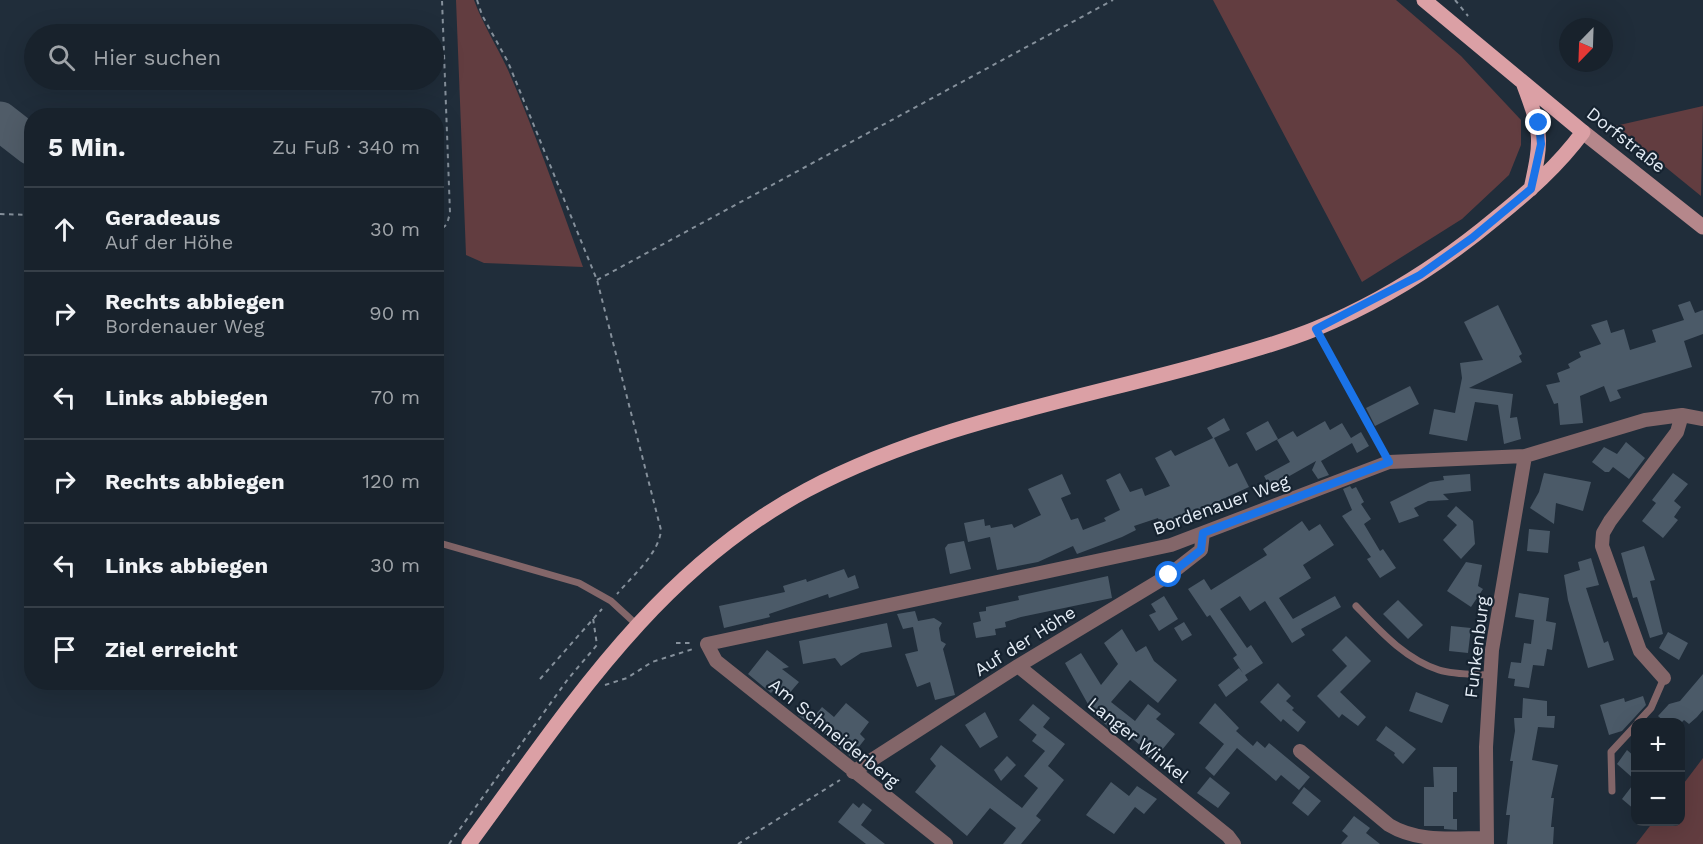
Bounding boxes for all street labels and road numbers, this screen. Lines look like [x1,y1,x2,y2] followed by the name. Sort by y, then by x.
[1583,102,1670,177] street label: Dorfstraße
[1150,470,1292,539] street label: Bordenauer Weg
[1460,594,1493,699] street label: Funkenburg
[970,601,1079,680] street label: Auf der Höhe
[765,674,904,792] street label: Am Schneiderberg
[1084,693,1193,787] street label: Langer Winkel

